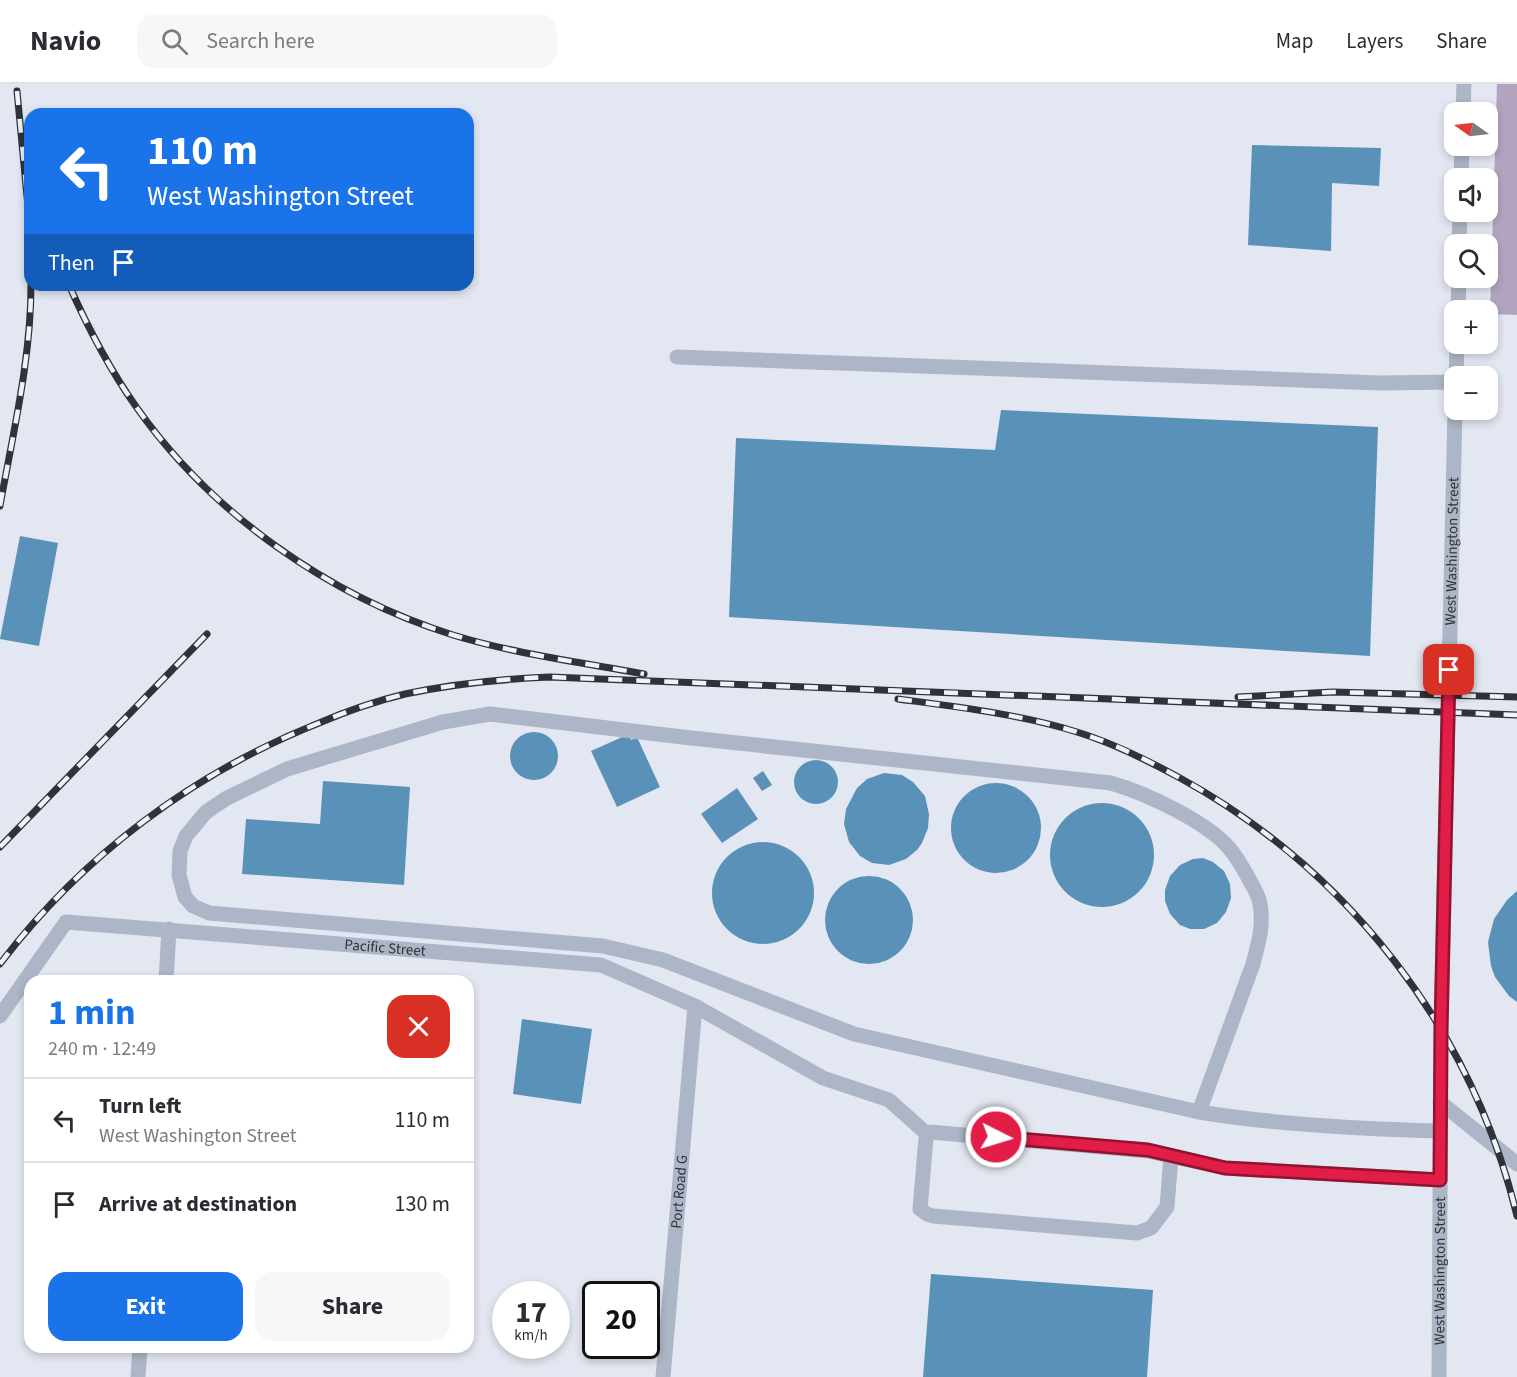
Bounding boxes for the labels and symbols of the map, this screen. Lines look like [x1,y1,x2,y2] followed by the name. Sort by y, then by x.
[1444,102,1498,156] north arrow
[1440,477,1464,625] street label: West Washington Street
[1423,644,1474,695] pin
[344,934,427,961] street label: Pacific Street
[964,1105,1028,1169] position arrow
[665,1154,693,1230] street label: Port Road G
[1429,1197,1451,1345] street label: West Washington Street
[582,1281,660,1359] speed limit sign: 20

